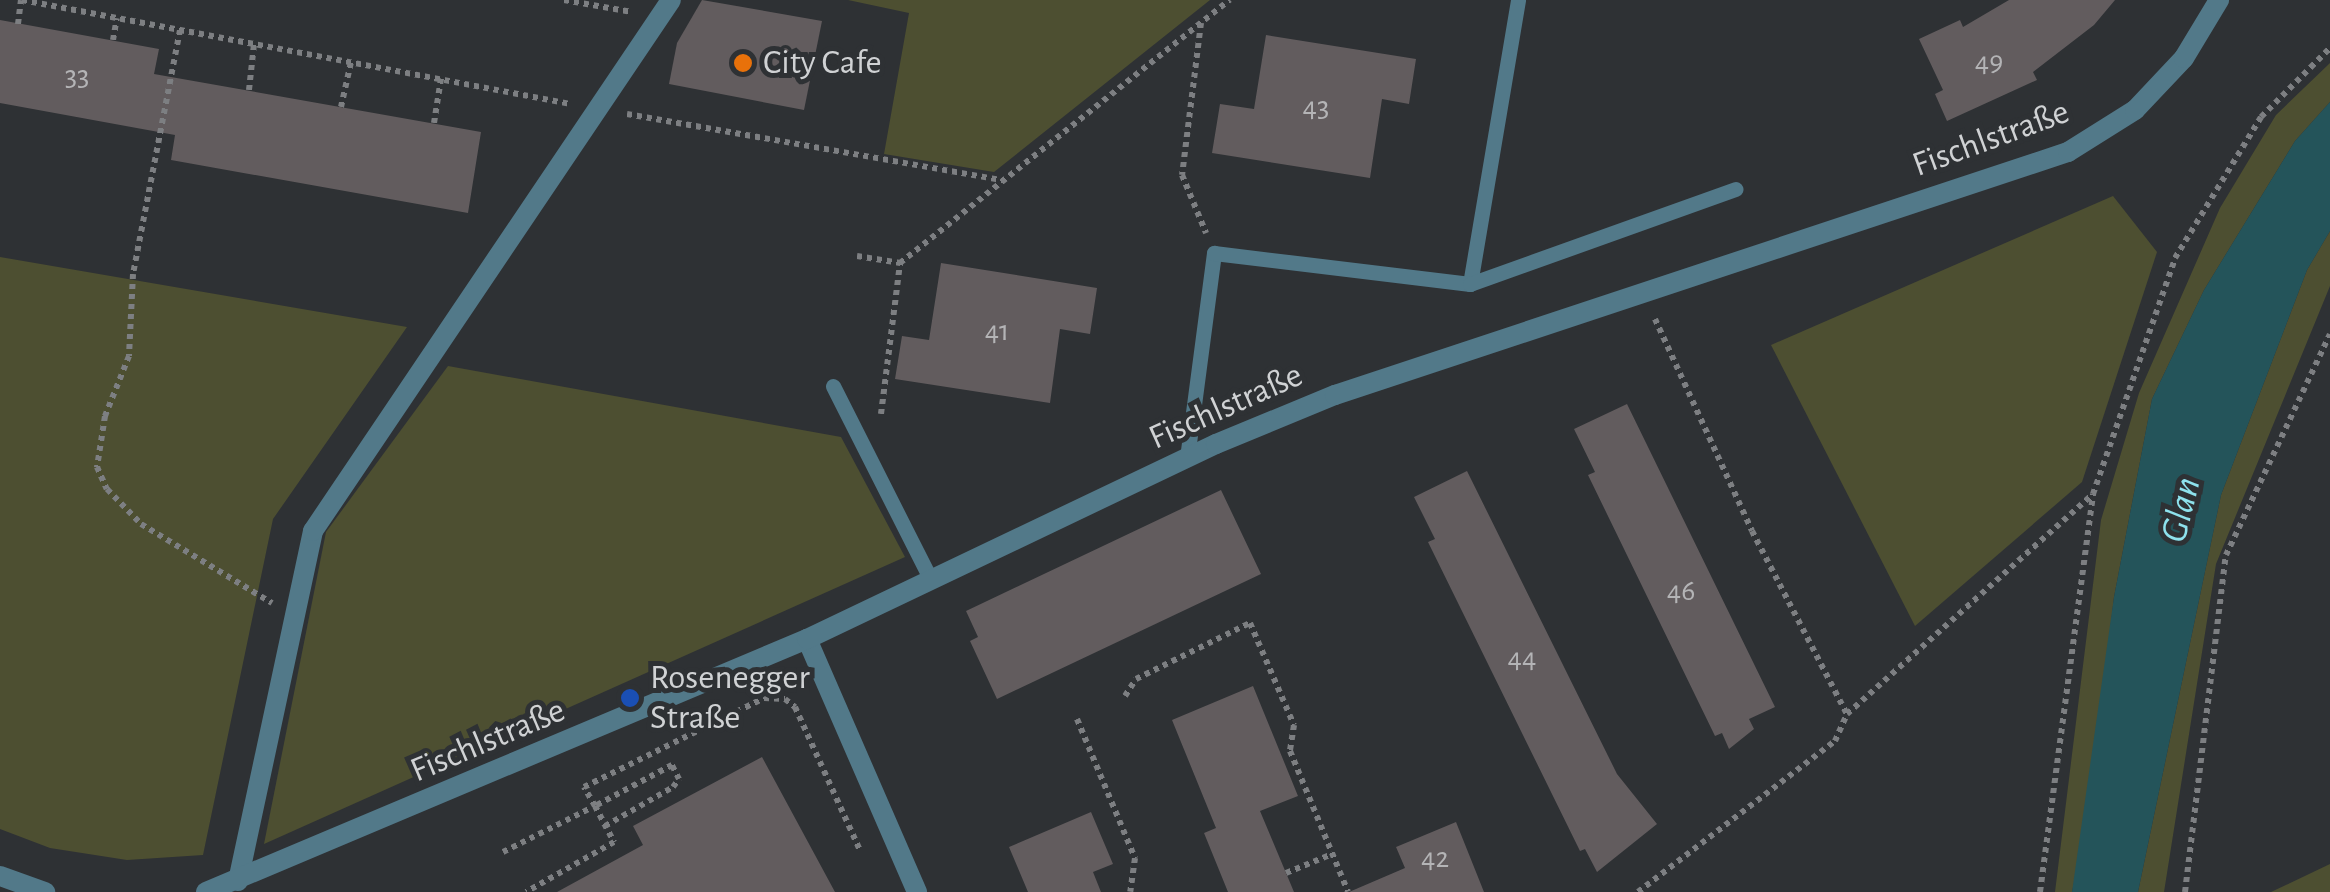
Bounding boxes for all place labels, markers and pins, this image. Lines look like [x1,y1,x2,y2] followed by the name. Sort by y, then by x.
[763,42,882,84] place label: City Cafe
[732,52,754,74] marker: City Cafe
[650,657,810,739] place label: Rosenegger Straße
[619,687,641,709] marker: Rosenegger Straße

